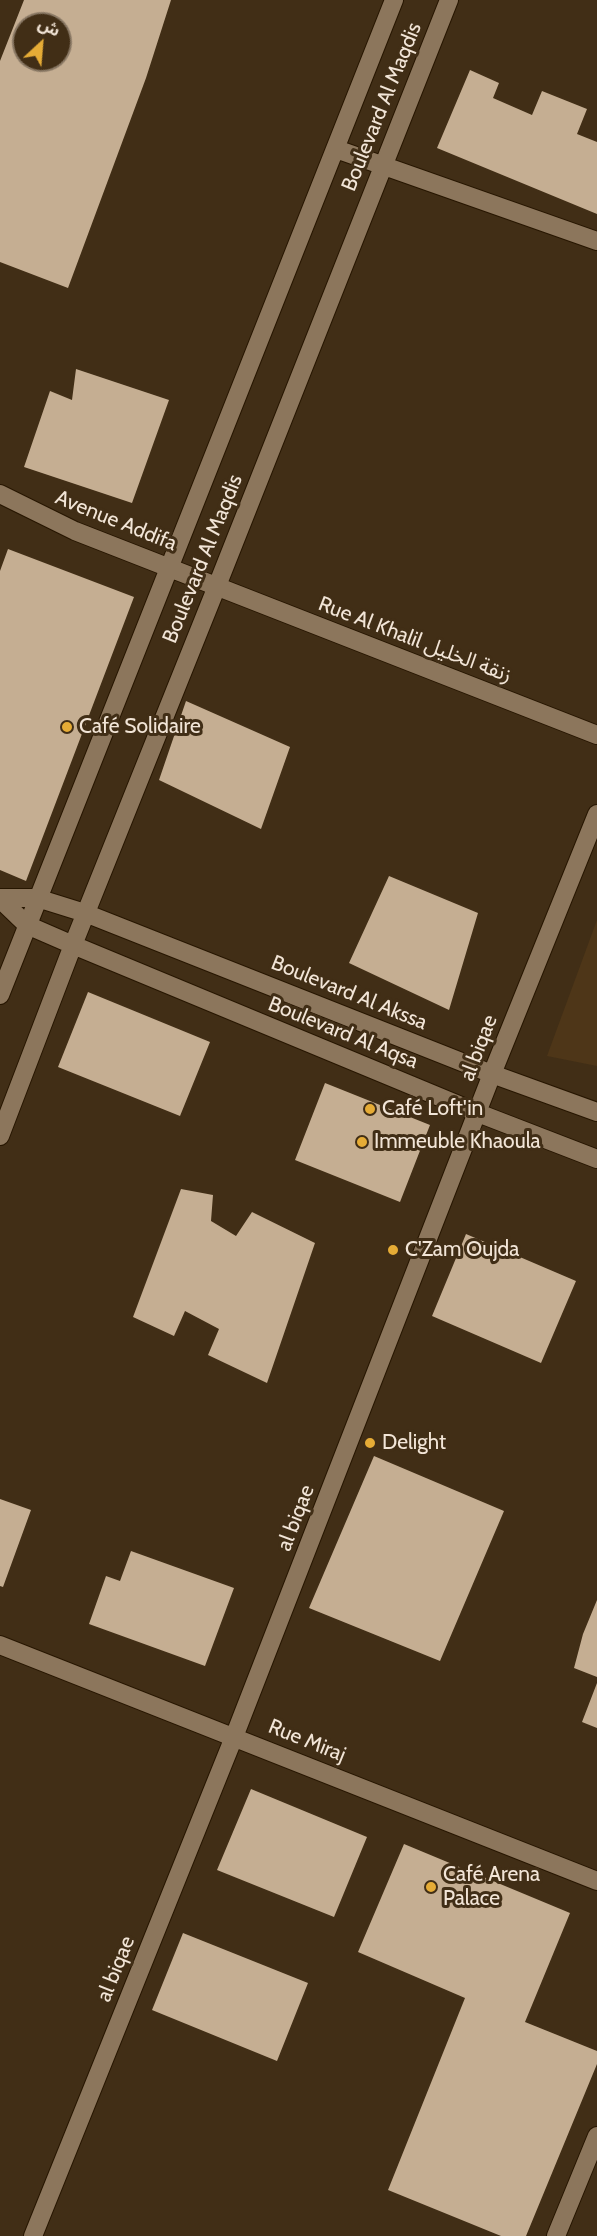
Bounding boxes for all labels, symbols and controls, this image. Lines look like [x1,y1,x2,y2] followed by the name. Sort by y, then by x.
[12,12,72,72] north arrow
[35,14,63,41] text: ش
[337,19,427,195] street label: Boulevard Al Maqdis
[158,471,248,647] street label: Boulevard Al Maqdis
[52,485,180,557] street label: Avenue Addifa
[315,591,515,689] street label: Rue Al Khalil زنقة الخليل
[79,714,201,740] place label: Café Solidaire
[60,720,74,734] marker: Café Solidaire
[267,950,431,1036] street label: Boulevard Al Akssa
[264,991,422,1075] street label: Boulevard Al Aqsa
[455,1012,503,1084] street label: al biqae
[382,1096,483,1122] place label: Café Loft'in
[363,1102,377,1116] marker: Café Loft'in
[374,1129,541,1155] place label: Immeuble Khaoula
[355,1135,369,1149] marker: Immeuble Khaoula
[405,1237,519,1263] place label: C'Zam Oujda
[386,1243,400,1257] marker: C'Zam Oujda
[382,1430,446,1456] place label: Delight
[363,1436,377,1450] marker: Delight
[272,1482,320,1554] street label: al biqae
[265,1714,349,1768] street label: Rue Miraj
[443,1862,540,1912] place label: Café Arena Palace
[424,1880,438,1894] marker: Café Arena Palace
[92,1933,140,2005] street label: al biqae

